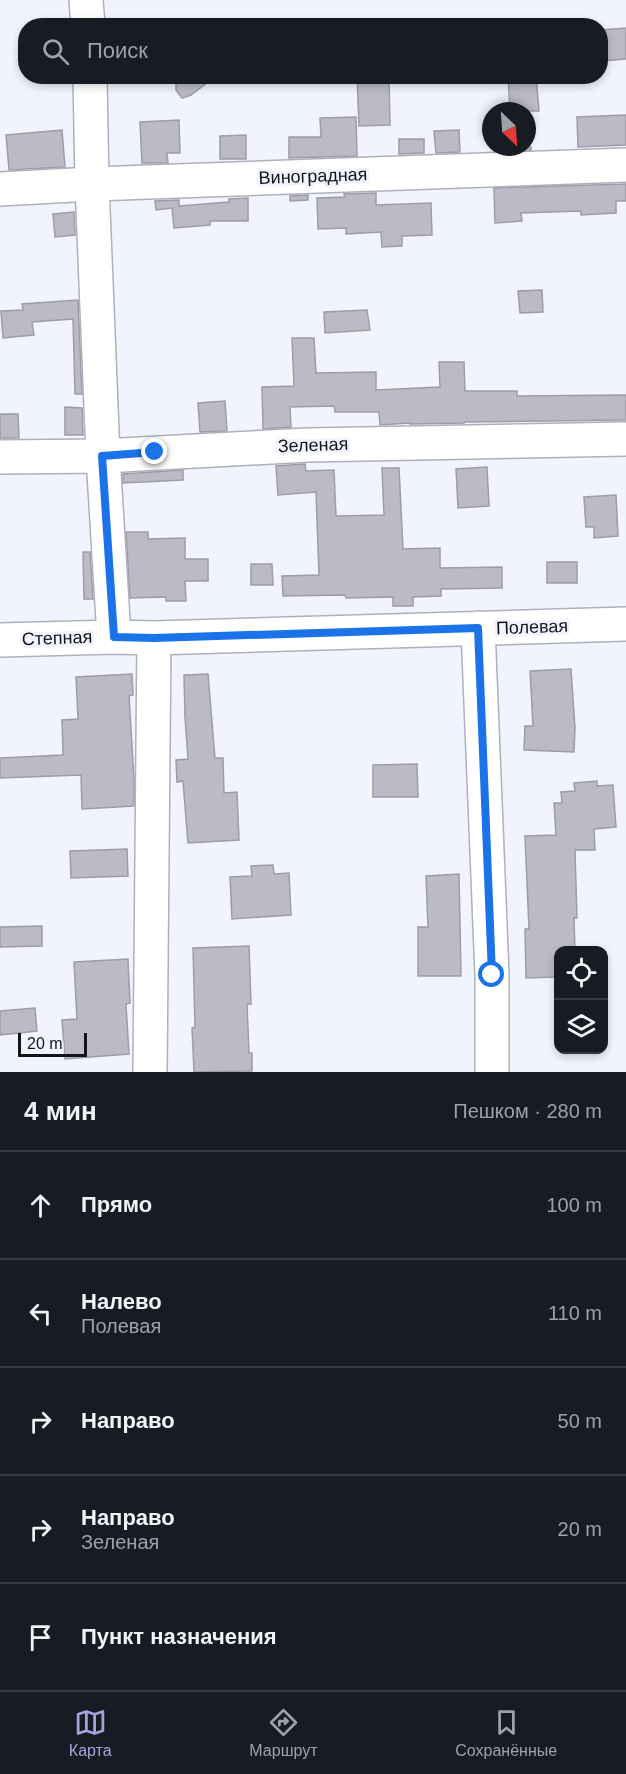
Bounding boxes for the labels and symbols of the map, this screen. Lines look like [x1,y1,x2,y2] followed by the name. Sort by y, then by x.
[482,102,536,156] north arrow
[258,164,368,188] street label: Виноградная
[277,434,349,456] street label: Зеленая
[141,438,167,464] route end
[496,616,568,638] street label: Полевая
[21,627,93,649] street label: Степная
[478,961,504,987] route start
[18,1030,87,1058] scale bar

